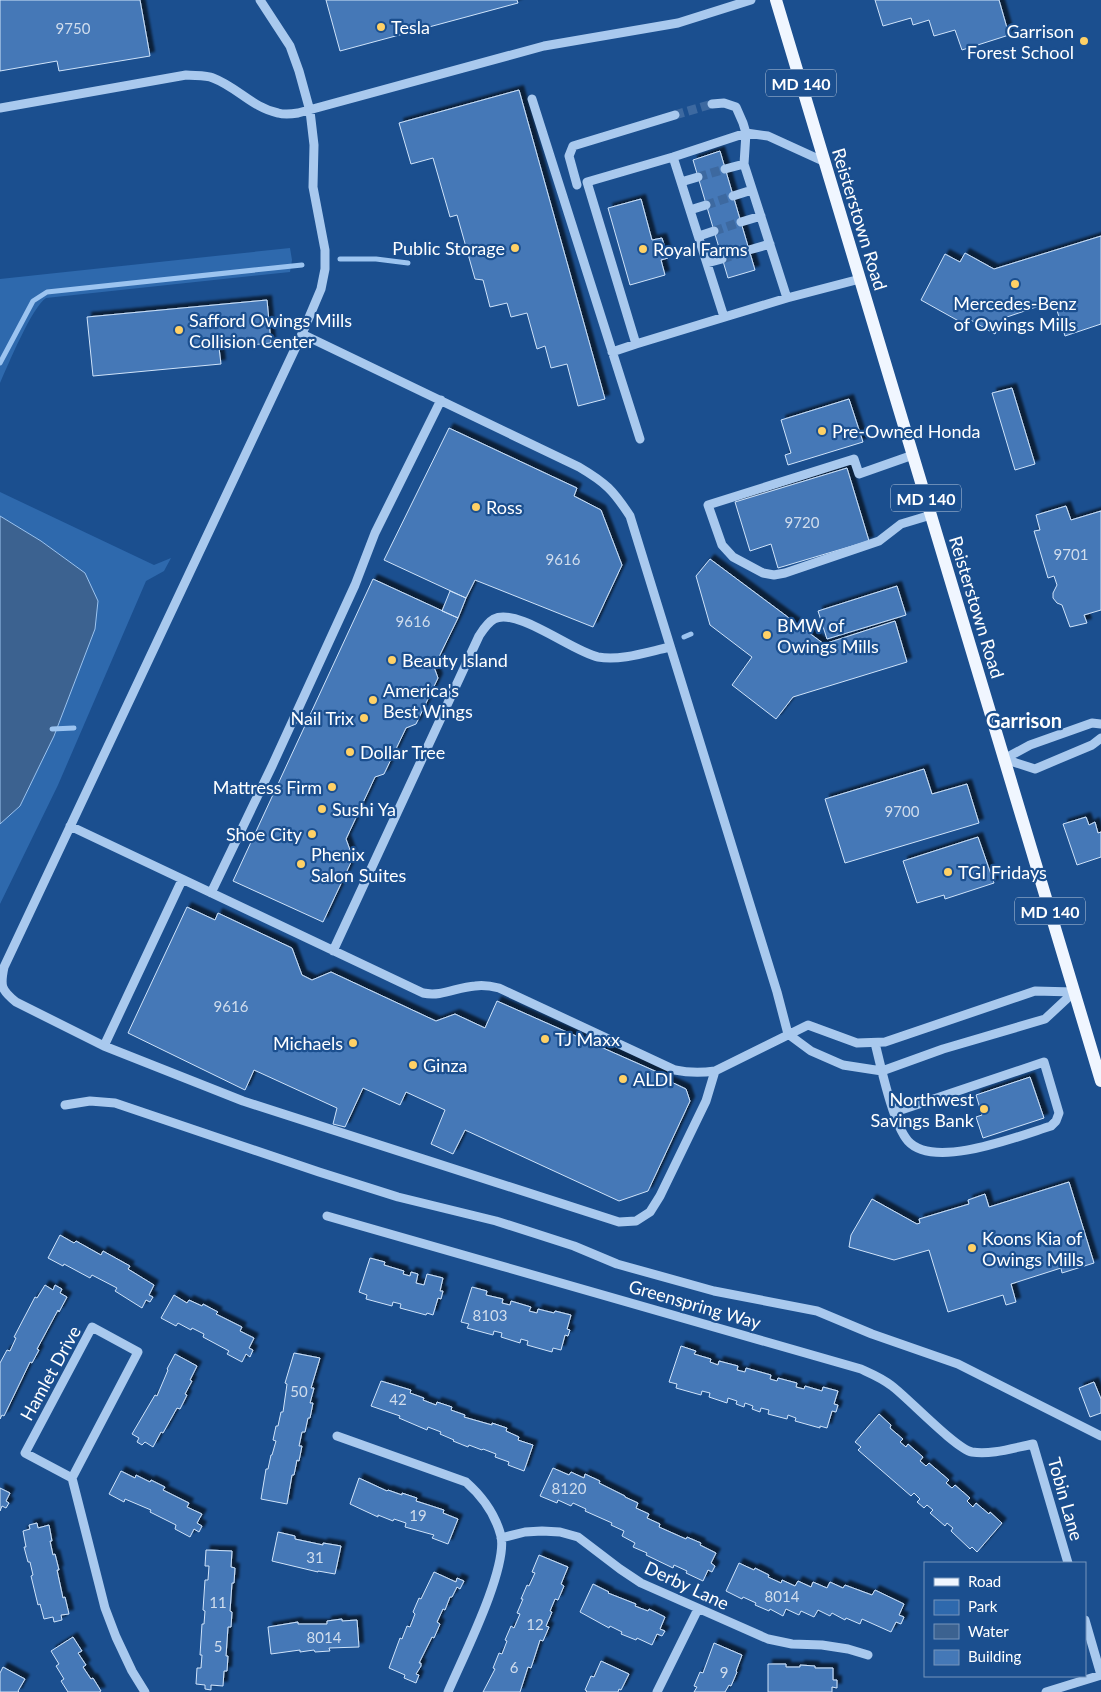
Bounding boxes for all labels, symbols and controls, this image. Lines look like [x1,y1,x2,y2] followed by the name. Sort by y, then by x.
[391,16,430,38] place label: Tesla
[56,19,91,37] house number: 9750
[967,20,1074,63] place label: Garrison Forest School
[375,21,387,33] marker: Tesla
[1078,35,1090,47] marker: Garrison Forest School
[766,70,836,96] road number: MD 140
[828,145,892,293] street label: Reisterstown Road
[392,237,505,259] place label: Public Storage
[653,238,748,260] place label: Royal Farms
[509,242,521,254] marker: Public Storage
[637,243,649,255] marker: Royal Farms
[1009,278,1021,290] marker: Mercedes-Benz of Owings Mills
[953,292,1077,335] place label: Mercedes-Benz of Owings Mills
[189,309,352,352] place label: Safford Owings Mills Collision Center
[173,324,185,336] marker: Safford Owings Mills Collision Center
[832,420,981,442] place label: Pre-Owned Honda
[816,425,828,437] marker: Pre-Owned Honda
[891,484,961,512] road number: MD 140
[486,496,523,518] place label: Ross
[470,501,482,513] marker: Ross
[785,513,820,531] house number: 9720
[945,533,1009,681] street label: Reisterstown Road
[1054,545,1088,563] house number: 9701
[546,550,581,568] house number: 9616
[396,612,431,630] house number: 9616
[777,614,879,657] place label: BMW of Owings Mills
[761,629,773,641] marker: BMW of Owings Mills
[402,649,508,671] place label: Beauty Island
[386,654,398,666] marker: Beauty Island
[383,679,473,722] place label: America's Best Wings
[367,694,379,706] marker: America's Best Wings
[290,707,354,729] place label: Nail Trix
[986,708,1062,732] district label: Garrison
[358,712,370,724] marker: Nail Trix
[360,741,445,763] place label: Dollar Tree
[344,746,356,758] marker: Dollar Tree
[213,776,322,798] place label: Mattress Firm
[326,781,338,793] marker: Mattress Firm
[332,798,396,820] place label: Sushi Ya
[885,802,920,820] house number: 9700
[316,803,328,815] marker: Sushi Ya
[226,823,303,845] place label: Shoe City
[306,828,318,840] marker: Shoe City
[311,843,407,886] place label: Phenix Salon Suites
[295,858,307,870] marker: Phenix Salon Suites
[958,861,1047,883] place label: TGI Fridays
[942,866,954,878] marker: TGI Fridays
[1015,898,1085,924] road number: MD 140
[214,997,249,1015] house number: 9616
[555,1028,620,1050] place label: TJ Maxx
[273,1032,343,1054] place label: Michaels
[539,1033,551,1045] marker: TJ Maxx
[347,1037,359,1049] marker: Michaels
[423,1054,468,1076] place label: Ginza
[407,1059,419,1071] marker: Ginza
[633,1068,673,1090] place label: ALDI
[617,1073,629,1085] marker: ALDI
[871,1088,975,1131] place label: Northwest Savings Bank
[978,1103,990,1115] marker: Northwest Savings Bank
[982,1227,1084,1270] place label: Koons Kia of Owings Mills
[966,1242,978,1254] marker: Koons Kia of Owings Mills
[626,1275,764,1334] street label: Greenspring Way
[473,1306,507,1324] house number: 8103
[15,1322,85,1424] street label: Hamlet Drive
[290,1382,308,1400] house number: 50
[389,1390,407,1408] house number: 42
[1044,1455,1088,1543] street label: Tobin Lane
[552,1479,587,1497] house number: 8120
[409,1506,427,1524] house number: 19
[306,1548,324,1566] house number: 31
[641,1556,733,1614] street label: Derby Lane
[924,1562,1086,1677] legend
[968,1572,1001,1590] text: Road
[765,1587,800,1605] house number: 8014
[209,1593,227,1611] house number: 11
[968,1597,998,1615] text: Park
[526,1615,544,1633] house number: 12
[968,1622,1009,1640] text: Water
[307,1628,342,1646] house number: 8014
[214,1637,222,1655] house number: 5
[968,1647,1021,1665] text: Building
[510,1658,519,1676] house number: 6
[720,1663,728,1681] house number: 9

